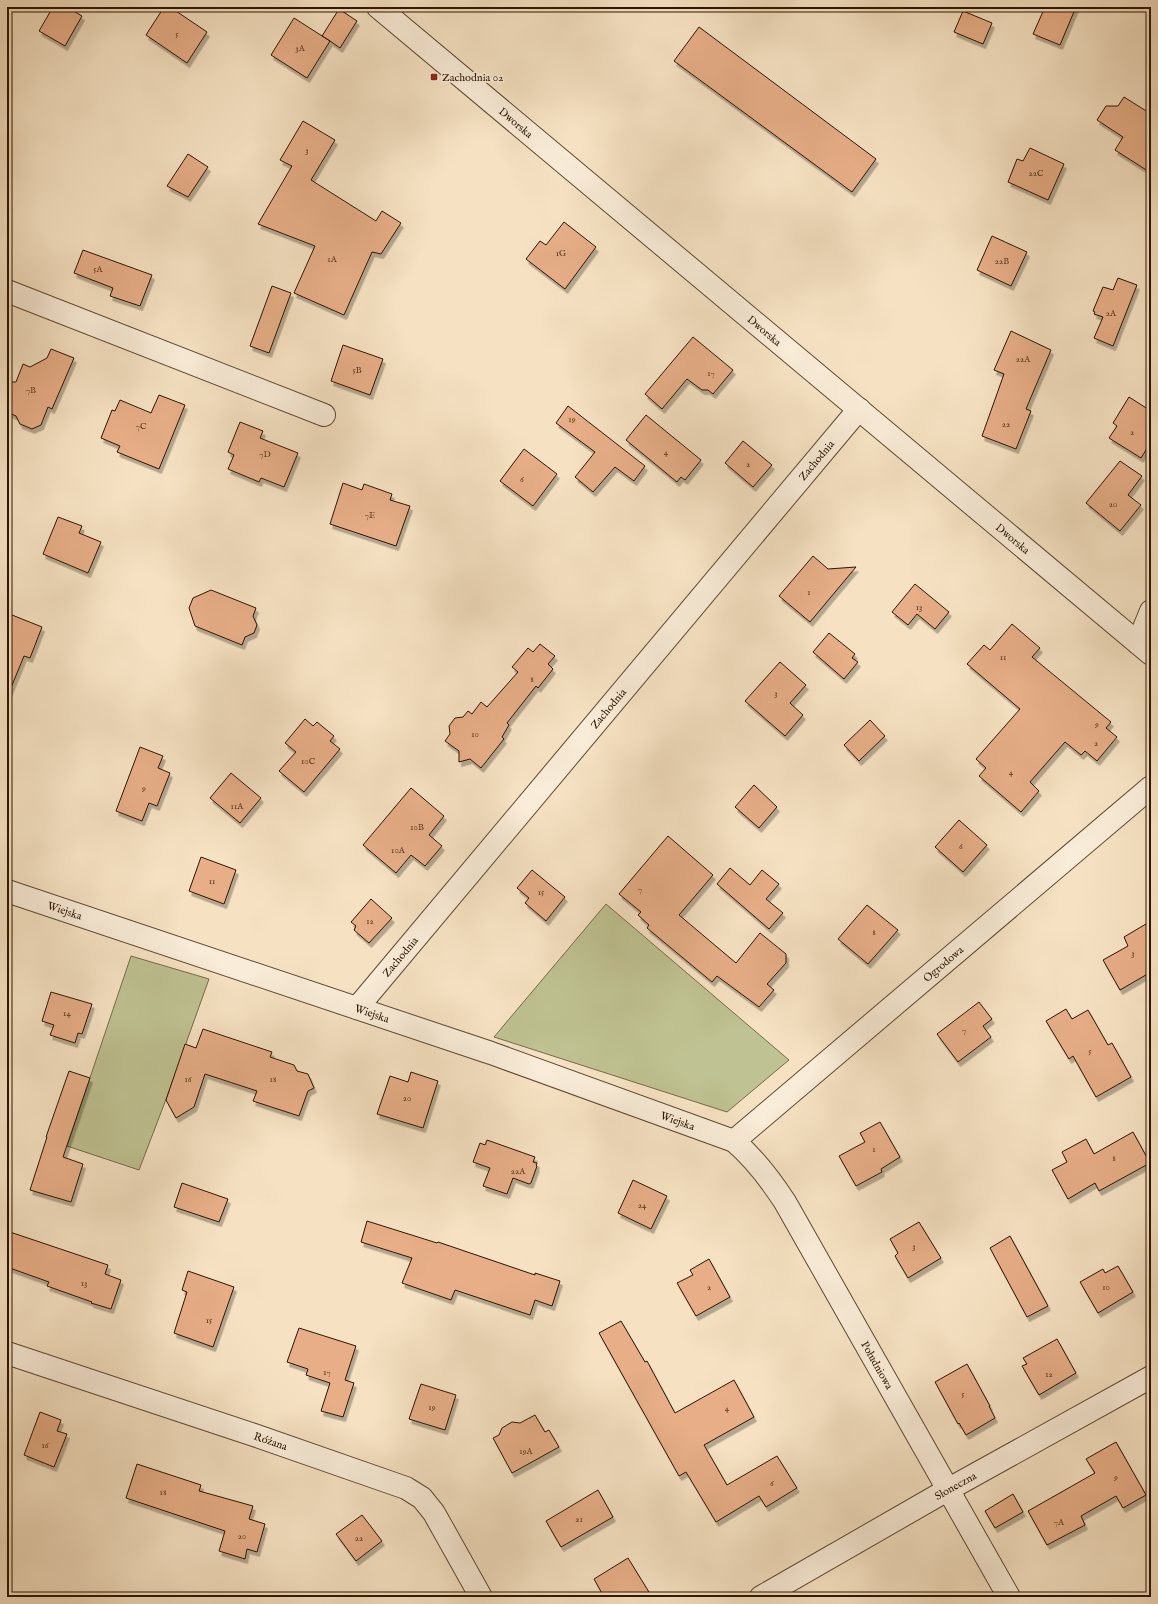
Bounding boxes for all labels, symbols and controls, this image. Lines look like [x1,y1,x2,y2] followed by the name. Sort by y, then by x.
[175,29,179,40] house number: 5
[295,43,306,54] house number: 3A
[442,71,503,85] place label: Zachodnia 02
[429,72,439,82] marker: Zachodnia 02
[495,105,536,142] street label: Dworska
[305,145,309,156] house number: 3
[1029,168,1044,179] house number: 22C
[556,248,567,259] house number: 1G
[327,254,338,265] house number: 1A
[995,256,1009,267] house number: 22B
[93,264,104,275] house number: 5A
[1106,308,1117,319] house number: 2A
[744,313,784,350] street label: Dworska
[1016,354,1031,365] house number: 22A
[352,365,362,376] house number: 5B
[707,368,715,379] house number: 17
[26,385,36,396] house number: 7B
[568,414,576,425] house number: 19
[1002,419,1010,430] house number: 22
[136,421,147,432] house number: 7C
[1130,427,1134,438] house number: 2
[796,437,838,484] street label: Zachodnia
[664,447,669,458] house number: 4
[259,449,271,460] house number: 7D
[746,459,750,470] house number: 2
[520,474,524,485] house number: 6
[1109,499,1117,510] house number: 20
[365,510,375,521] house number: 7E
[992,521,1032,558] street label: Dworska
[807,587,811,598] house number: 1
[916,602,922,613] house number: 13
[1000,652,1006,663] house number: 11
[530,674,534,685] house number: 8
[588,686,630,732] street label: Zachodnia
[774,688,778,699] house number: 3
[1094,719,1099,730] house number: 9
[471,729,479,740] house number: 10
[1094,738,1098,749] house number: 2
[301,756,316,767] house number: 10C
[1009,767,1014,778] house number: 4
[141,783,146,794] house number: 9
[231,801,244,812] house number: 11A
[410,822,424,833] house number: 10B
[959,841,963,852] house number: 6
[391,845,406,856] house number: 10A
[209,876,215,887] house number: 11
[638,884,642,895] house number: 7
[538,887,545,898] house number: 15
[45,899,84,924] street label: Wiejska
[366,916,374,927] house number: 12
[872,927,876,938] house number: 8
[380,934,422,980] street label: Zachodnia
[920,943,967,986] street label: Ogrodowa
[1131,948,1135,959] house number: 3
[353,1002,391,1027] street label: Wiejska
[63,1008,71,1019] house number: 14
[962,1025,966,1036] house number: 7
[1088,1046,1092,1057] house number: 5
[184,1074,192,1085] house number: 16
[270,1074,277,1085] house number: 18
[403,1093,411,1104] house number: 20
[658,1109,697,1134] street label: Wiejska
[872,1144,876,1155] house number: 1
[1112,1153,1116,1164] house number: 8
[511,1166,526,1177] house number: 22A
[638,1200,647,1211] house number: 24
[912,1241,916,1252] house number: 3
[81,1278,87,1289] house number: 13
[707,1282,711,1293] house number: 2
[1102,1282,1110,1293] house number: 10
[206,1315,213,1326] house number: 15
[857,1339,896,1392] street label: Południowa
[323,1367,331,1378] house number: 17
[1045,1369,1053,1380] house number: 12
[961,1389,965,1400] house number: 5
[428,1402,436,1413] house number: 19
[725,1403,730,1414] house number: 4
[252,1429,289,1454] street label: Różana
[41,1440,49,1451] house number: 16
[519,1446,534,1457] house number: 19A
[932,1469,979,1504] street label: Słoneczna
[1113,1472,1118,1483] house number: 9
[770,1478,774,1489] house number: 6
[160,1487,167,1498] house number: 18
[575,1514,583,1525] house number: 21
[1054,1517,1065,1528] house number: 7A
[238,1531,246,1542] house number: 20
[355,1533,363,1544] house number: 22

